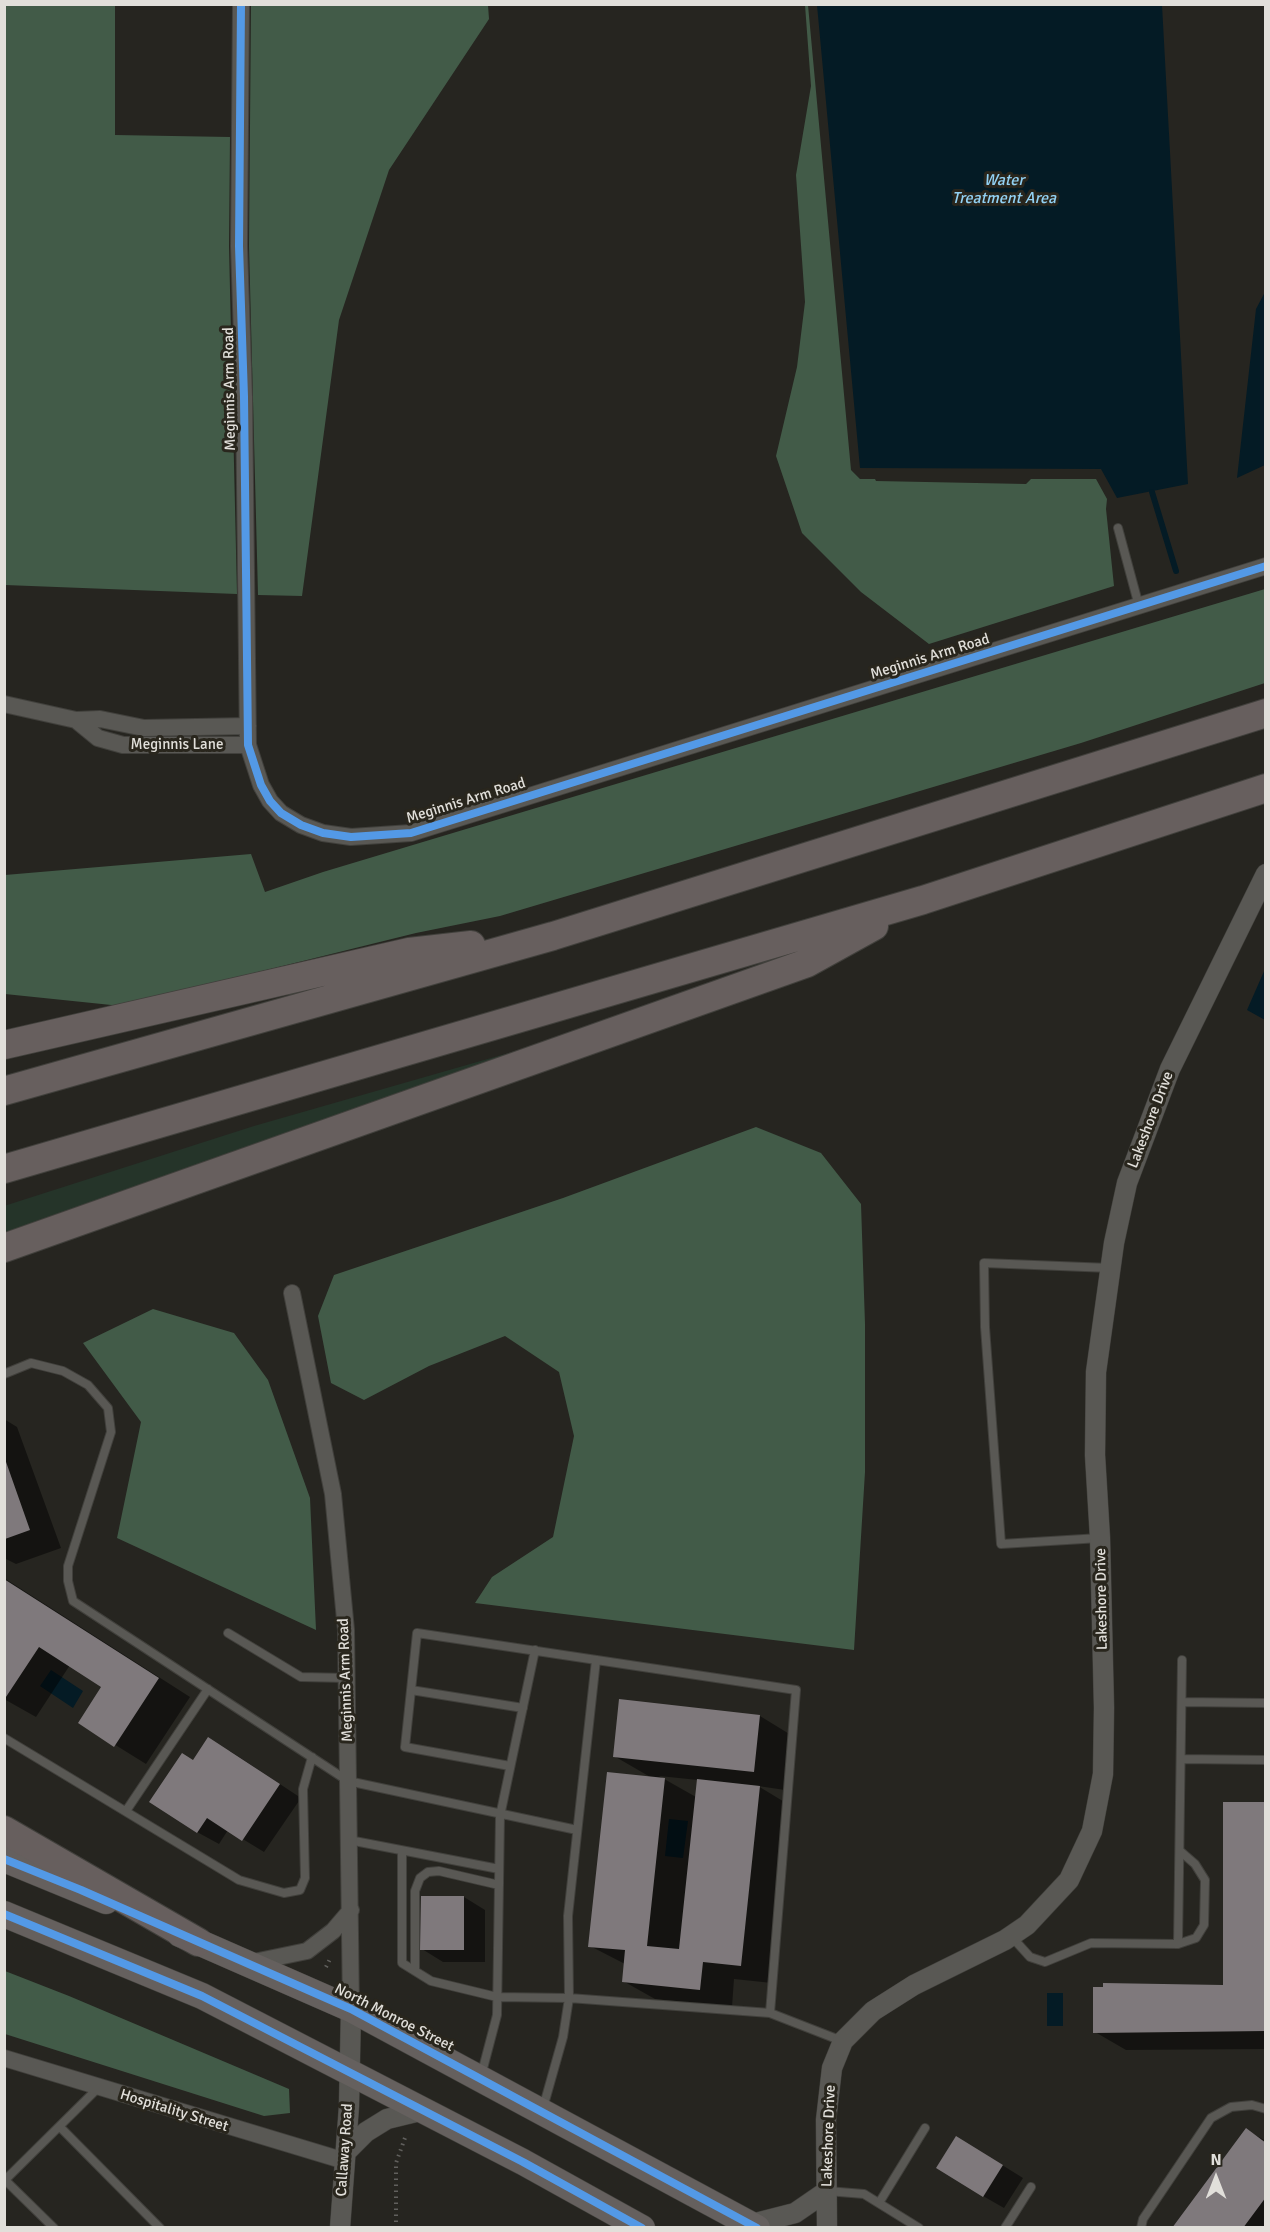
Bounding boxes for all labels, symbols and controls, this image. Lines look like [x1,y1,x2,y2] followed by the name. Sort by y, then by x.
[952,171,1056,209] water label: Water Treatment Area
[220,327,240,451] street label: Meginnis Arm Road
[868,630,992,684] street label: Meginnis Arm Road
[131,736,223,754] street label: Meginnis Lane
[404,774,528,828] street label: Meginnis Arm Road
[1124,1069,1178,1171] street label: Lakeshore Drive
[1092,1548,1112,1650] street label: Lakeshore Drive
[335,1618,357,1742] street label: Meginnis Arm Road
[331,1980,457,2056] street label: North Monroe Street
[818,2085,840,2187] street label: Lakeshore Drive
[118,2086,230,2136] street label: Hospitality Street
[333,2103,357,2197] street label: Callaway Road
[1186,2148,1246,2208] north arrow
[1210,2150,1222,2170] text: N

